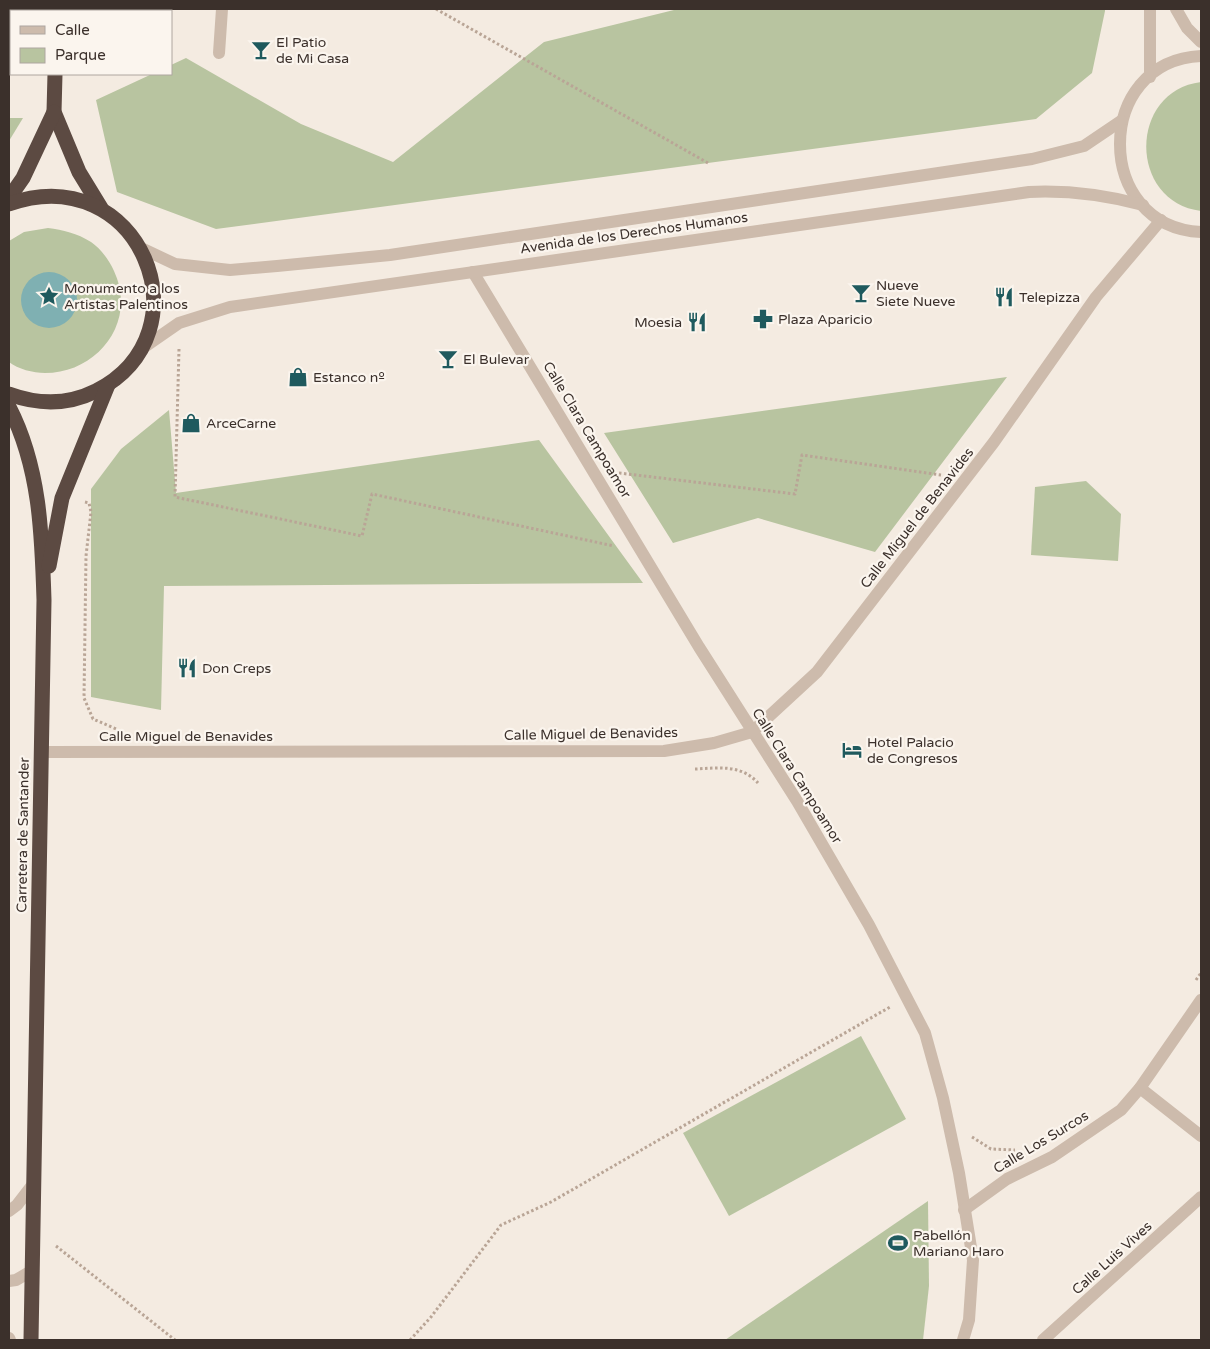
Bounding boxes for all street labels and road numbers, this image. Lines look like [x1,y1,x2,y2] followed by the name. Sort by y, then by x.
[519,209,749,257] street label: Avenida de los Derechos Humanos
[539,359,635,502] street label: Calle Clara Campoamor
[857,444,977,592] street label: Calle Miguel de Benavides
[748,705,846,847] street label: Calle Clara Campoamor
[504,724,678,744] street label: Calle Miguel de Benavides
[99,728,273,745] street label: Calle Miguel de Benavides
[13,757,33,913] street label: Carretera de Santander
[990,1107,1092,1177] street label: Calle Los Surcos
[1069,1218,1156,1298] street label: Calle Luis Vives

